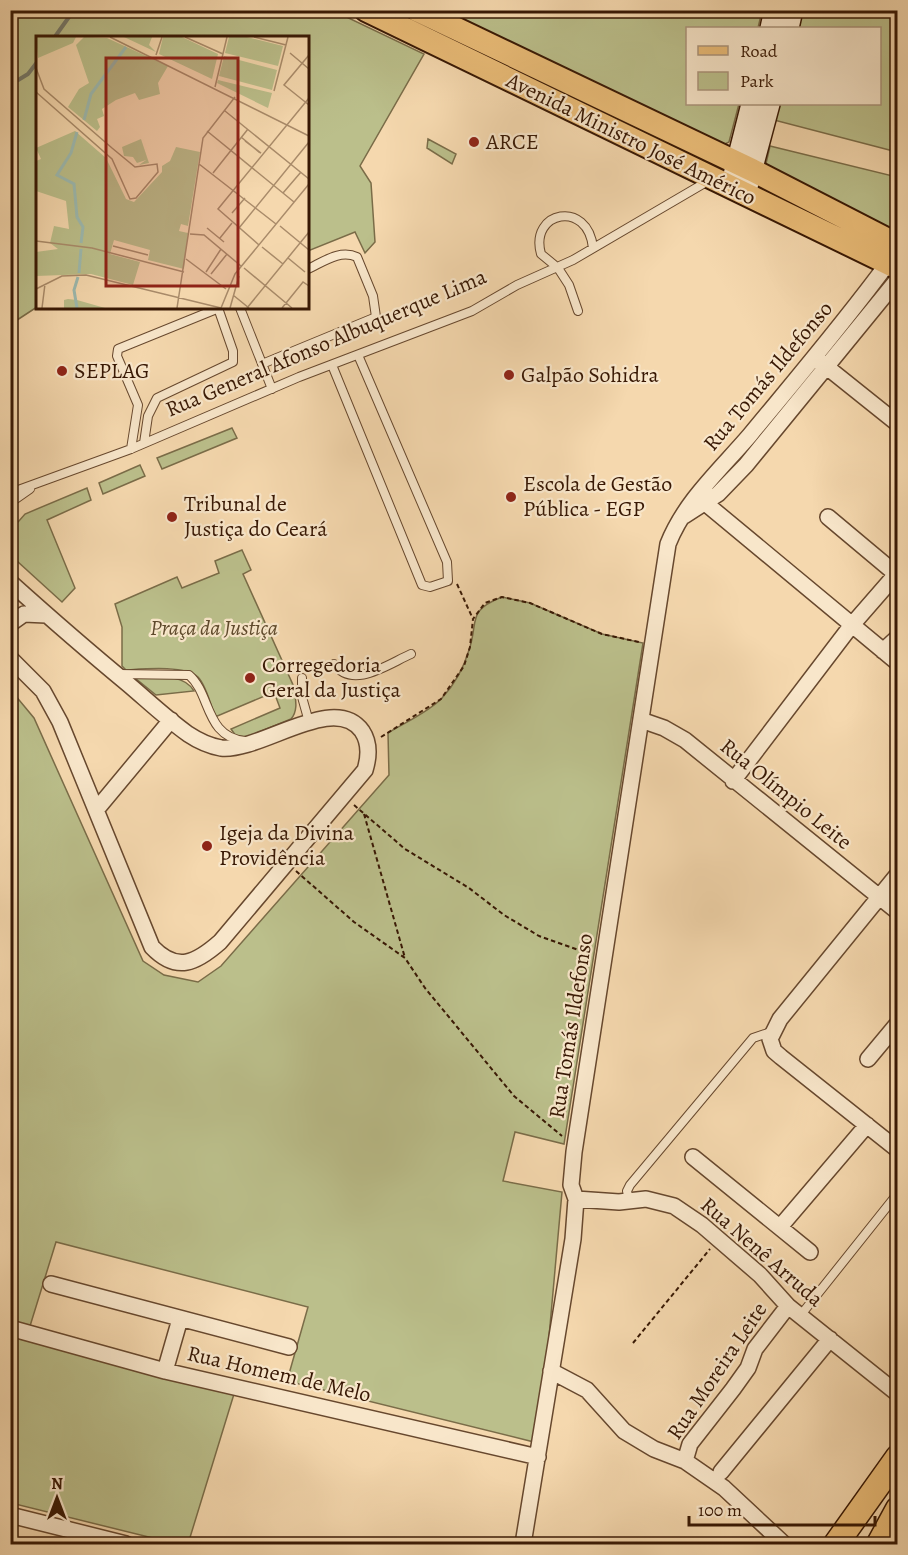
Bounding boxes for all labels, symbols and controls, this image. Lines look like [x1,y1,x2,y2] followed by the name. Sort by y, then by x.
[686,27,881,105] legend
[36,36,309,309] inset map
[740,39,778,63] text: Road
[500,65,761,213] street label: Avenida Ministro José Américo
[740,69,774,93] text: Park
[485,127,539,157] place label: ARCE
[467,135,481,149] marker: ARCE
[161,261,492,424] street label: Rua General Afonso Albuquerque Lima
[696,295,840,457] street label: Rua Tomás Ildefonso
[74,356,150,386] place label: SEPLAG
[521,360,659,390] place label: Galpão Sohidra
[55,364,69,378] marker: SEPLAG
[502,368,516,382] marker: Galpão Sohidra
[523,469,672,524] place label: Escola de Gestão Pública - EGP
[184,489,328,544] place label: Tribunal de Justiça do Ceará
[504,490,518,504] marker: Escola de Gestão Pública - EGP
[165,510,179,524] marker: Tribunal de Justiça do Ceará
[150,613,278,643] park label: Praça da Justiça
[262,650,402,705] place label: Corregedoria Geral da Justiça
[243,671,257,685] marker: Corregedoria Geral da Justiça
[714,731,858,857] street label: Rua Olímpio Leite
[219,818,355,873] place label: Igeja da Divina Providência
[200,839,214,853] marker: Igeja da Divina Providência
[542,931,600,1121] street label: Rua Tomás Ildefonso
[694,1190,831,1314] street label: Rua Nenê Arruda
[660,1296,774,1446] street label: Rua Moreira Leite
[184,1338,374,1410] street label: Rua Homem de Melo
[27,1468,87,1528] north arrow
[51,1473,63,1495] text: N
[689,1489,875,1527] scale bar
[698,1498,742,1522] text: 100 m

